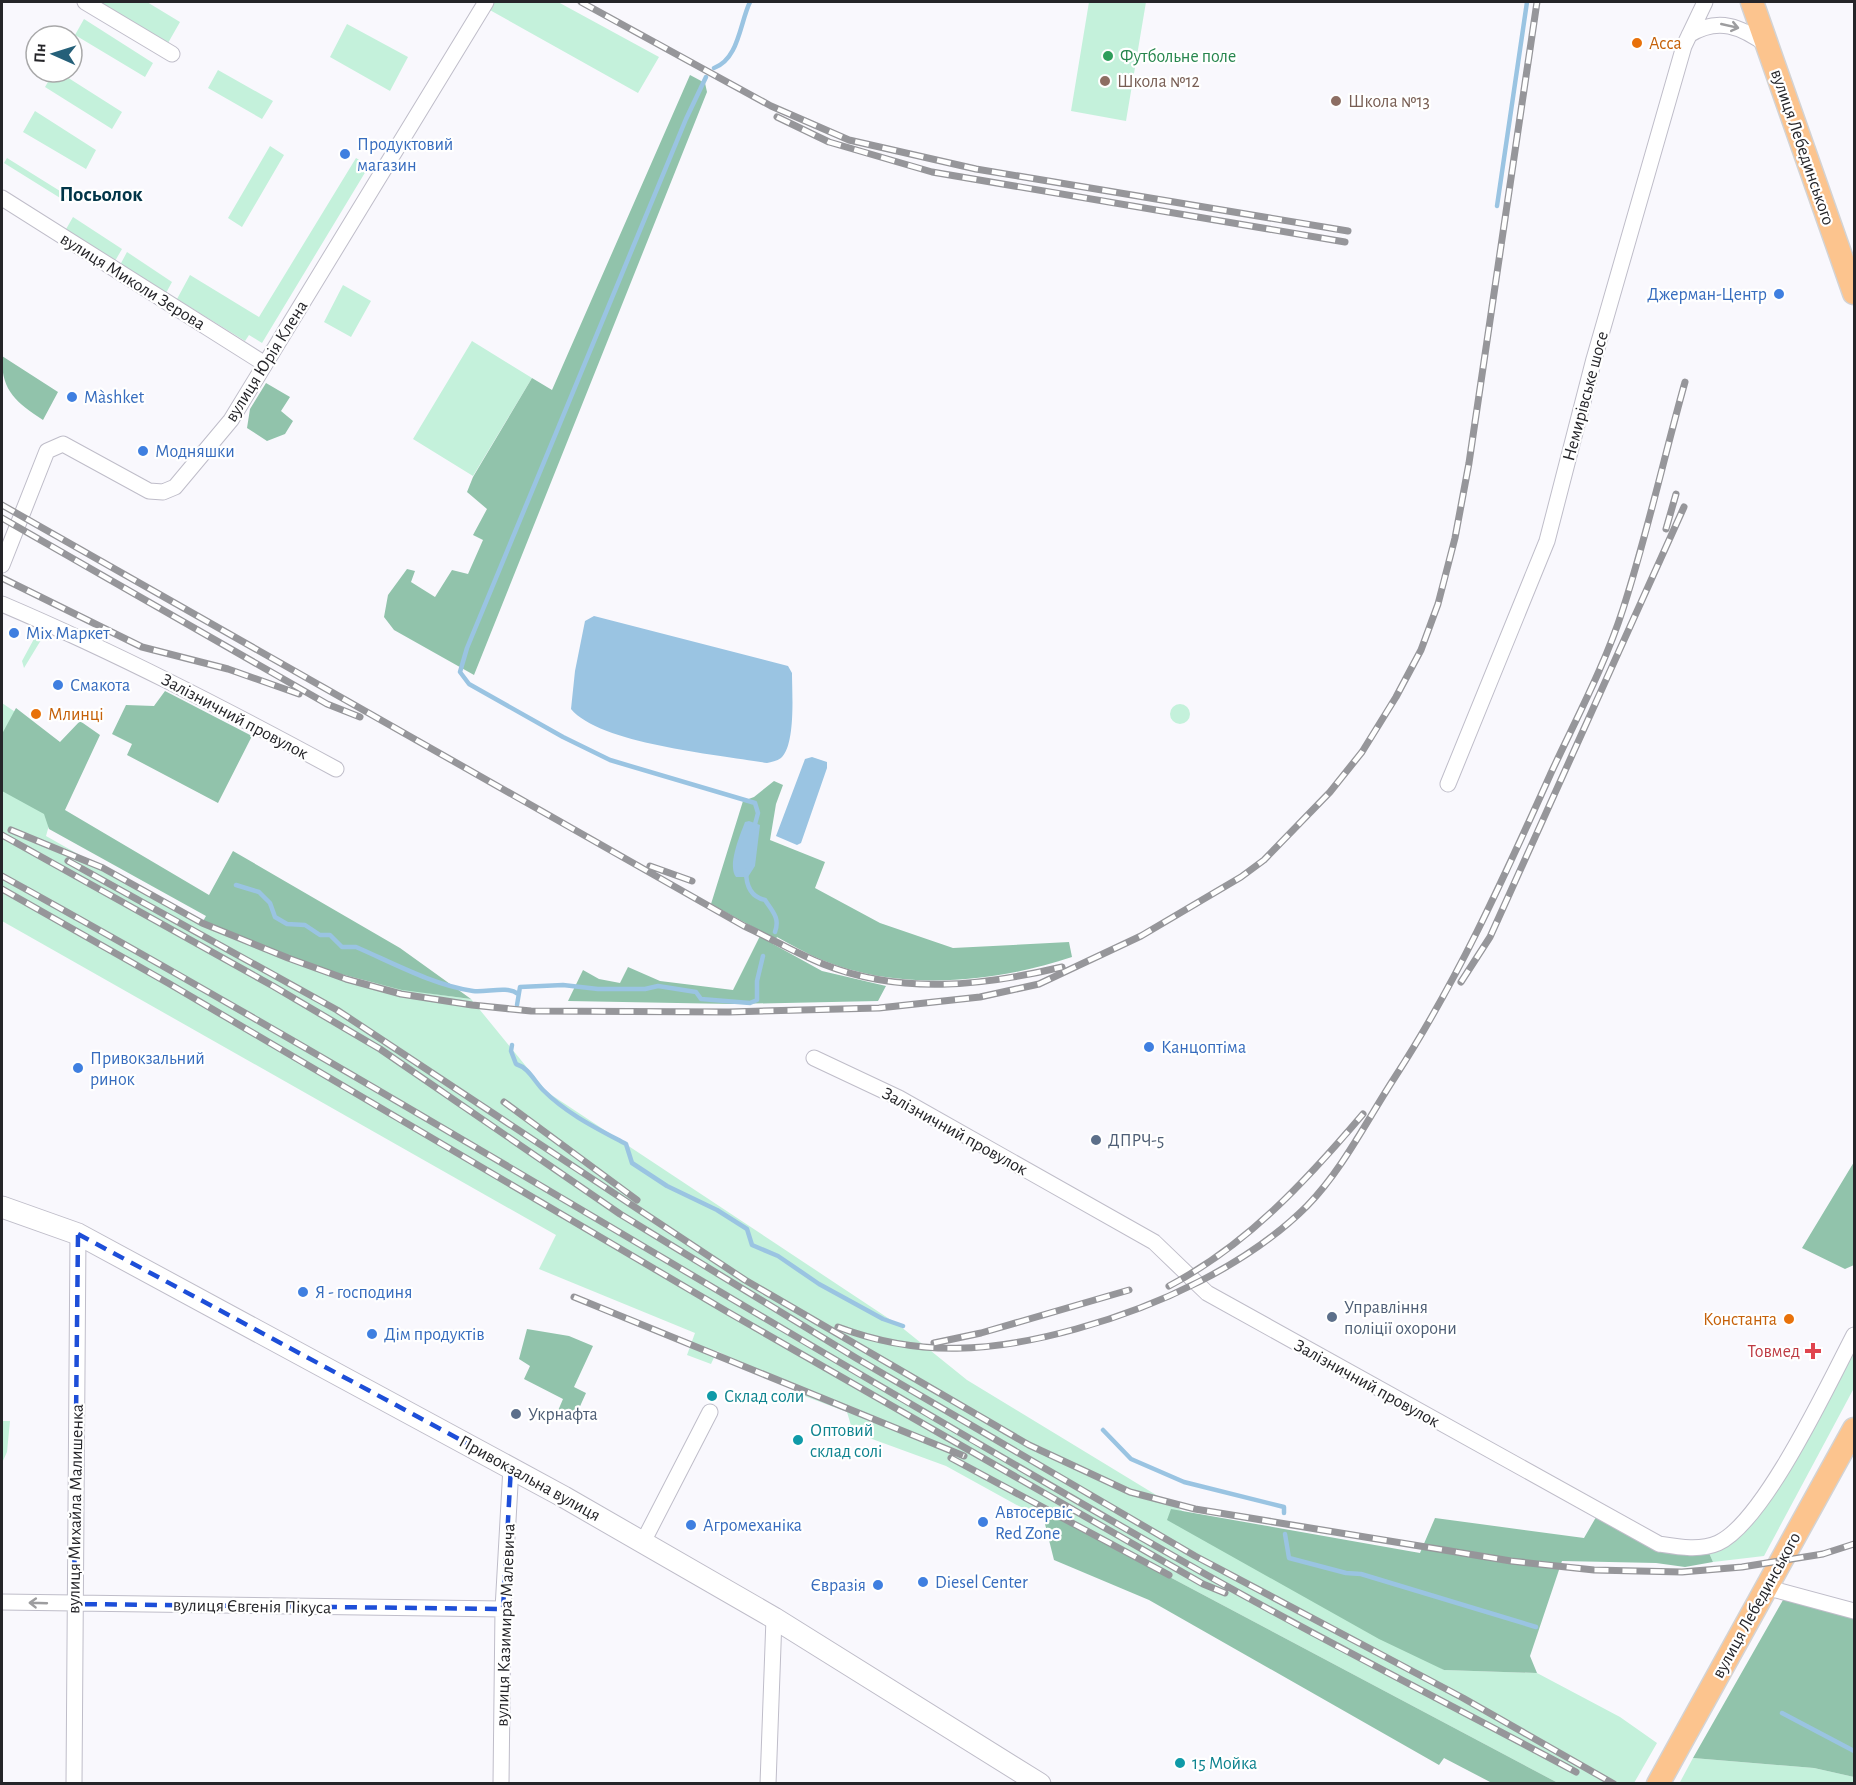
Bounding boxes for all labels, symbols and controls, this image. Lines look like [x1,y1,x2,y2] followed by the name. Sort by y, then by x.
[1720,21,1739,33] one-way arrow
[24,24,84,84] north arrow
[1649,35,1682,53] place label: Асса
[1630,36,1644,50] marker: Асса
[32,43,49,63] text: Пн
[1120,47,1236,66] place label: Футбольне поле
[1101,49,1115,63] marker: Футбольне поле
[1767,67,1838,228] street label: вулиця Лебединського
[1117,73,1200,91] place label: Школа №12
[1098,74,1112,88] marker: Школа №12
[1348,93,1430,111] place label: Школа №13
[1329,94,1343,108] marker: Школа №13
[357,136,453,175] place label: Продуктовий магазин
[338,147,352,161] marker: Продуктовий магазин
[59,184,143,205] district label: Посьолок
[57,230,208,334] street label: вулиця Миколи Зерова
[1647,286,1767,304] place label: Джерман-Центр
[1772,287,1786,301] marker: Джерман-Центр
[222,298,311,425] street label: вулиця Юрія Клена
[1560,329,1612,463] street label: Немирівське шосе
[84,389,145,407] place label: Màshket
[65,390,79,404] marker: Màshket
[155,443,235,461] place label: Модняшки
[136,444,150,458] marker: Модняшки
[26,625,110,643] place label: Mix Маркет
[7,626,21,640] marker: Mix Маркет
[158,671,312,764] street label: Залізничний провулок
[70,677,130,695] place label: Смакота
[51,678,65,692] marker: Смакота
[48,706,104,724] place label: Млинці
[29,707,43,721] marker: Млинці
[1161,1039,1246,1057] place label: Канцоптіма
[1142,1040,1156,1054] marker: Канцоптіма
[90,1050,205,1089] place label: Привокзальний ринок
[71,1061,85,1075] marker: Привокзальний ринок
[879,1084,1031,1180] street label: Залізничний провулок
[1108,1132,1164,1150] place label: ДПРЧ-5
[1089,1133,1103,1147] marker: ДПРЧ-5
[315,1284,412,1302] place label: Я - господиня
[296,1285,310,1299] marker: Я - господиня
[1344,1299,1457,1338] place label: Управління поліції охорони
[1325,1310,1339,1324] marker: Управління поліції охорони
[1703,1311,1777,1329] place label: Константа
[1782,1312,1796,1326] marker: Константа
[384,1326,485,1344] place label: Дім продуктів
[365,1327,379,1341] marker: Дім продуктів
[1291,1336,1443,1432] street label: Залізничний провулок
[1804,1342,1822,1360] marker: Товмед
[1748,1343,1800,1361] place label: Товмед
[724,1388,804,1406] place label: Склад соли
[705,1389,719,1403] marker: Склад соли
[65,1404,87,1614] street label: вулиця Михайла Малишенка
[528,1406,598,1424] place label: Укрнафта
[509,1407,523,1421] marker: Укрнафта
[810,1422,882,1461] place label: Оптовий склад солі
[456,1433,603,1525] street label: Привокзальна вулиця
[791,1433,805,1447] marker: Оптовий склад солі
[995,1504,1073,1543] place label: Автосервіс Red Zone
[976,1515,990,1529] marker: Автосервіс Red Zone
[703,1517,802,1535] place label: Агромеханіка
[684,1518,698,1532] marker: Агромеханіка
[493,1523,519,1727] street label: вулиця Казимира Малевича
[1708,1529,1804,1681] street label: вулиця Лебединського
[935,1574,1028,1592] place label: Diesel Center
[916,1575,930,1589] marker: Diesel Center
[811,1577,866,1595] place label: Євразія
[871,1578,885,1592] marker: Євразія
[28,1597,48,1609] one-way arrow
[173,1597,331,1617] street label: вулиця Євгенія Пікуса
[1192,1755,1257,1773] place label: 15 Мойка
[1173,1756,1187,1770] marker: 15 Мойка

